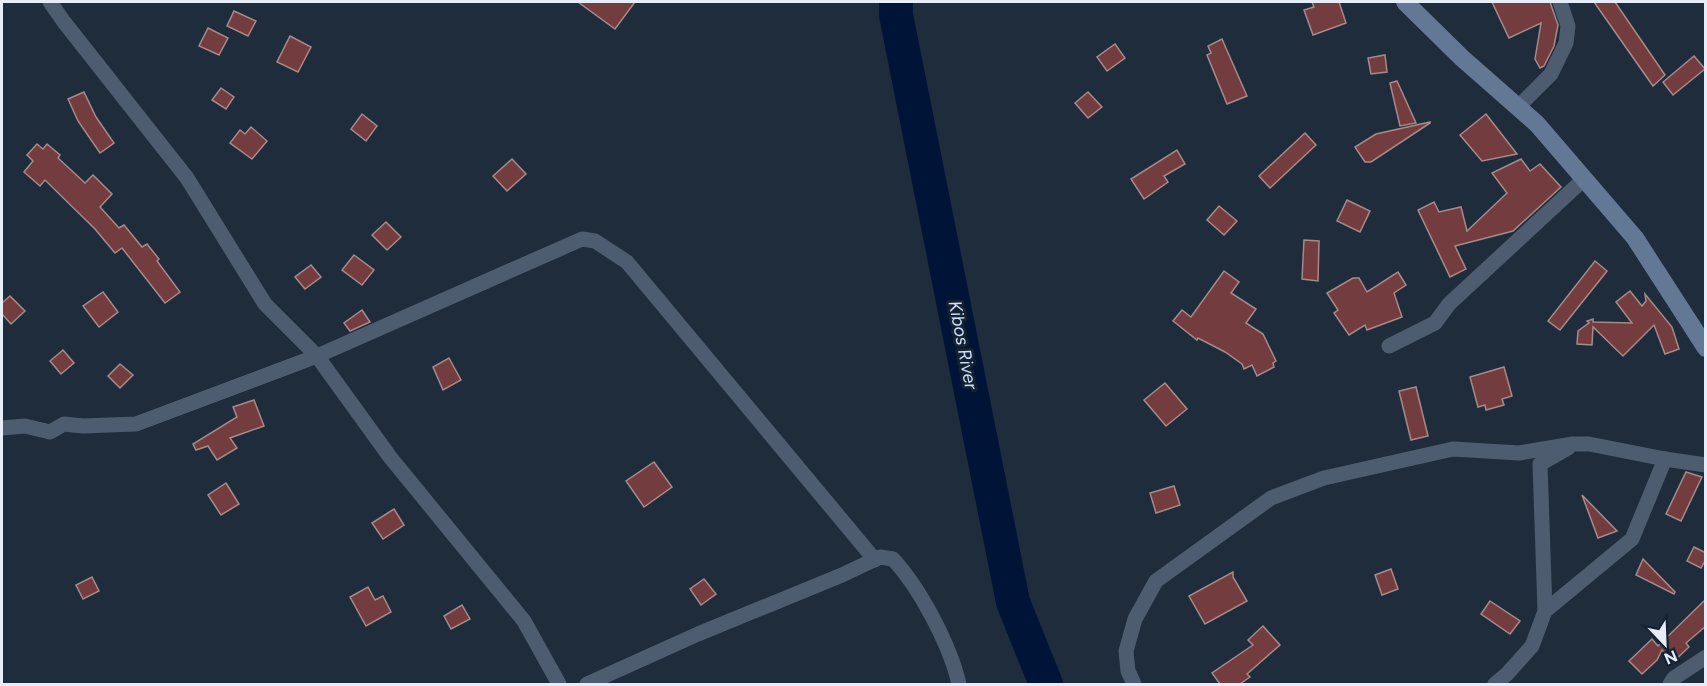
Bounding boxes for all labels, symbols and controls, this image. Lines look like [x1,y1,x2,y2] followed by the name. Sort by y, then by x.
[944,299,983,392] water label: Kibos River
[1635,614,1695,674] north arrow
[1661,646,1680,669] text: N

